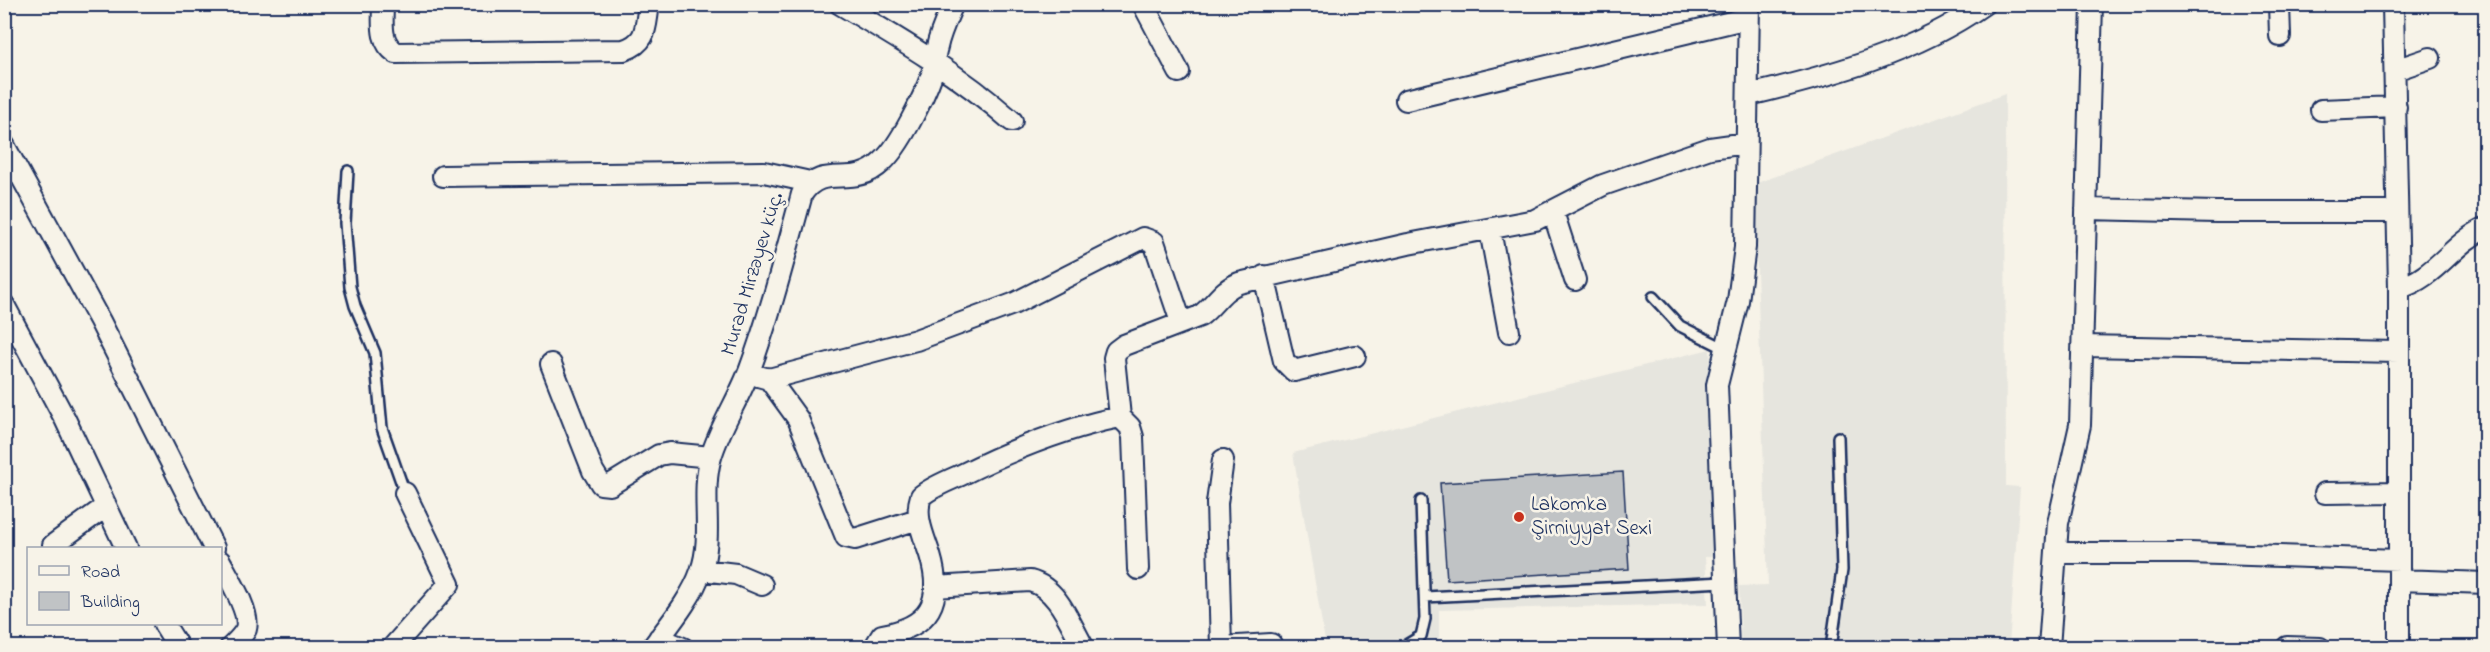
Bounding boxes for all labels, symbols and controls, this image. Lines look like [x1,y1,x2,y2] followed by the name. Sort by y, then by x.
[714,189,794,360] street label: Murad Mirzəyev küç.
[1531,490,1652,546] place label: Lakomka Şirniyyat Sexi
[1512,510,1526,524] marker: Lakomka Şirniyyat Sexi
[27,547,222,625] legend
[81,560,120,586] text: Road
[80,590,140,617] text: Building

